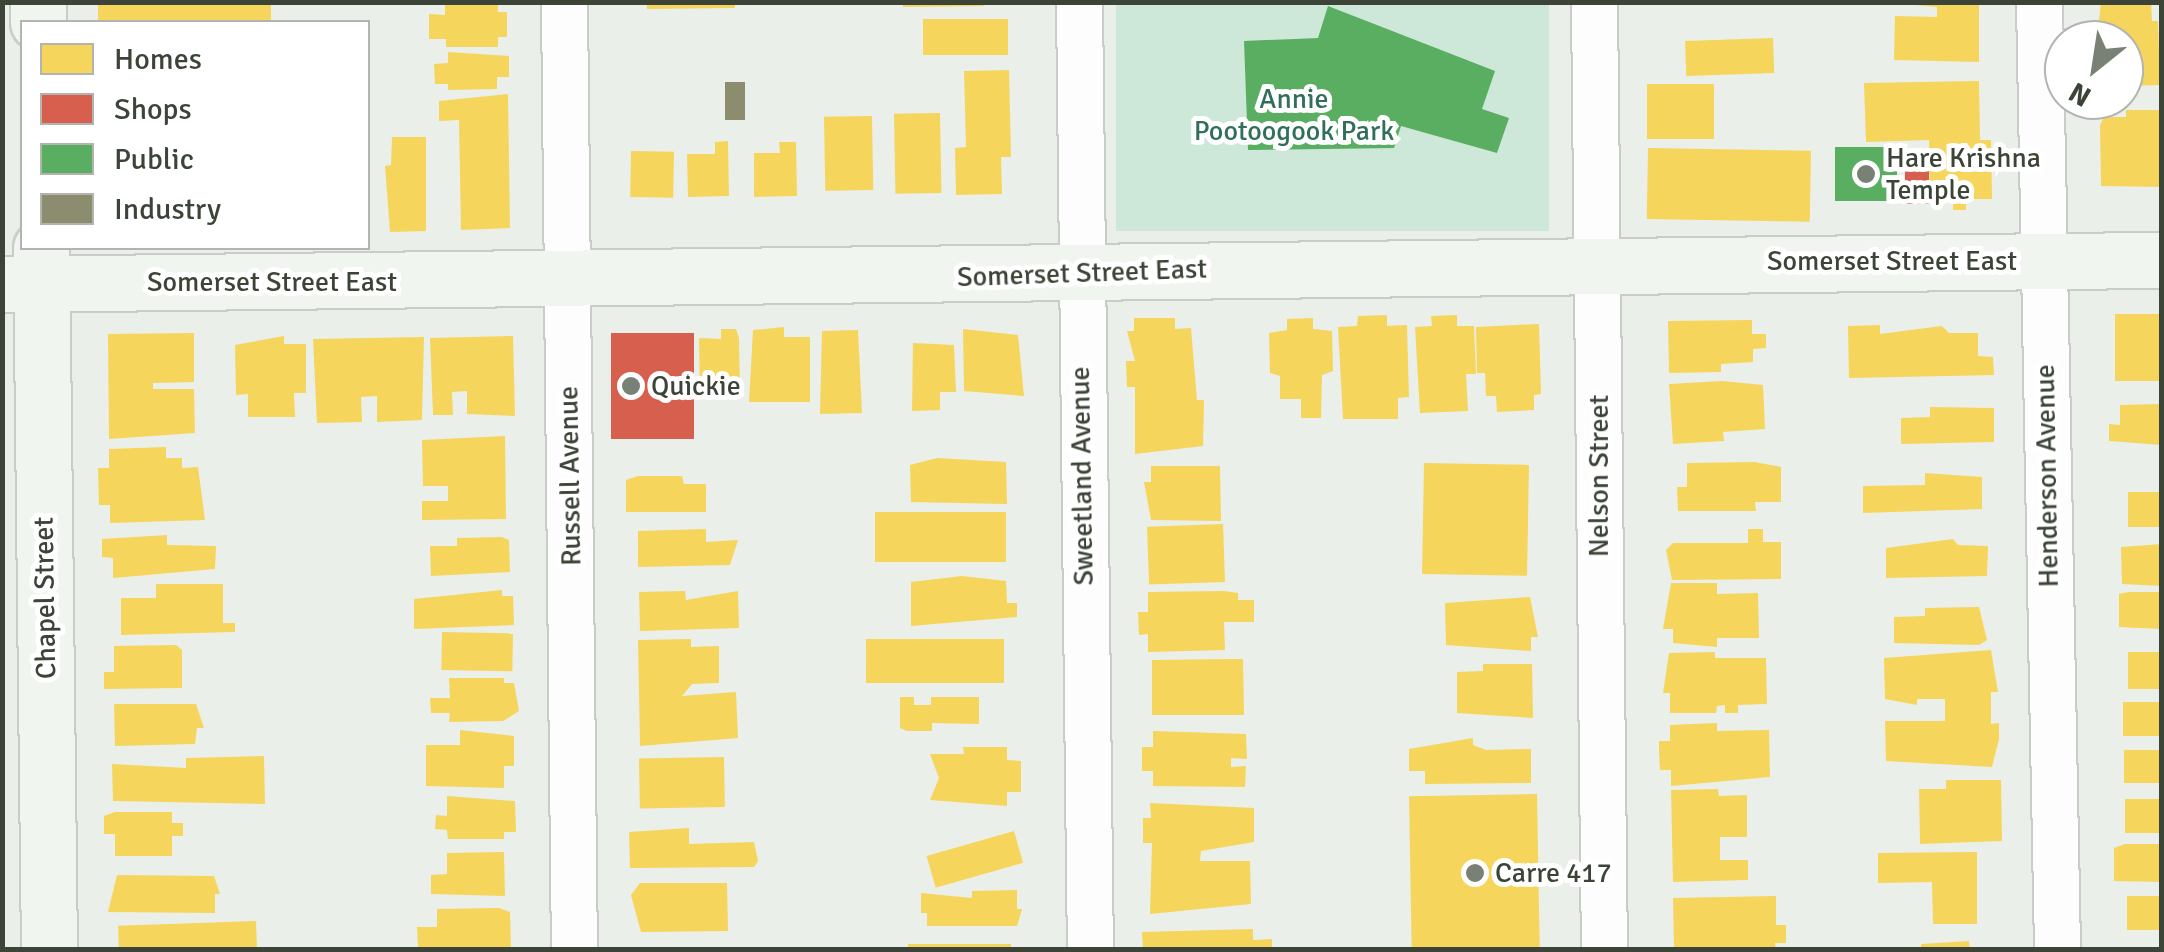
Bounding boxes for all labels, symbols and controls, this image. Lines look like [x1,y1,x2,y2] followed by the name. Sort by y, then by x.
[20,20,370,250] legend
[2044,20,2144,120] north arrow
[114,41,202,78] text: Homes
[2063,75,2097,114] text: N
[1194,82,1394,148] park label: Annie Pootoogook Park
[114,91,192,128] text: Shops
[114,141,194,178] text: Public
[1886,141,2041,207] place label: Hare Krishna Temple
[1855,163,1877,185] marker: Hare Krishna Temple
[114,191,221,228] text: Industry
[1767,244,2017,278] street label: Somerset Street East
[957,252,1207,294] street label: Somerset Street East
[147,265,397,299] street label: Somerset Street East
[2028,364,2066,588] street label: Henderson Avenue
[1063,366,1101,586] street label: Sweetland Avenue
[651,369,741,403] place label: Quickie
[620,375,642,397] marker: Quickie
[552,386,588,566] street label: Russell Avenue
[1582,395,1616,557] street label: Nelson Street
[27,516,63,680] street label: Chapel Street
[1495,856,1612,890] place label: Carre 417
[1464,862,1486,884] marker: Carre 417

